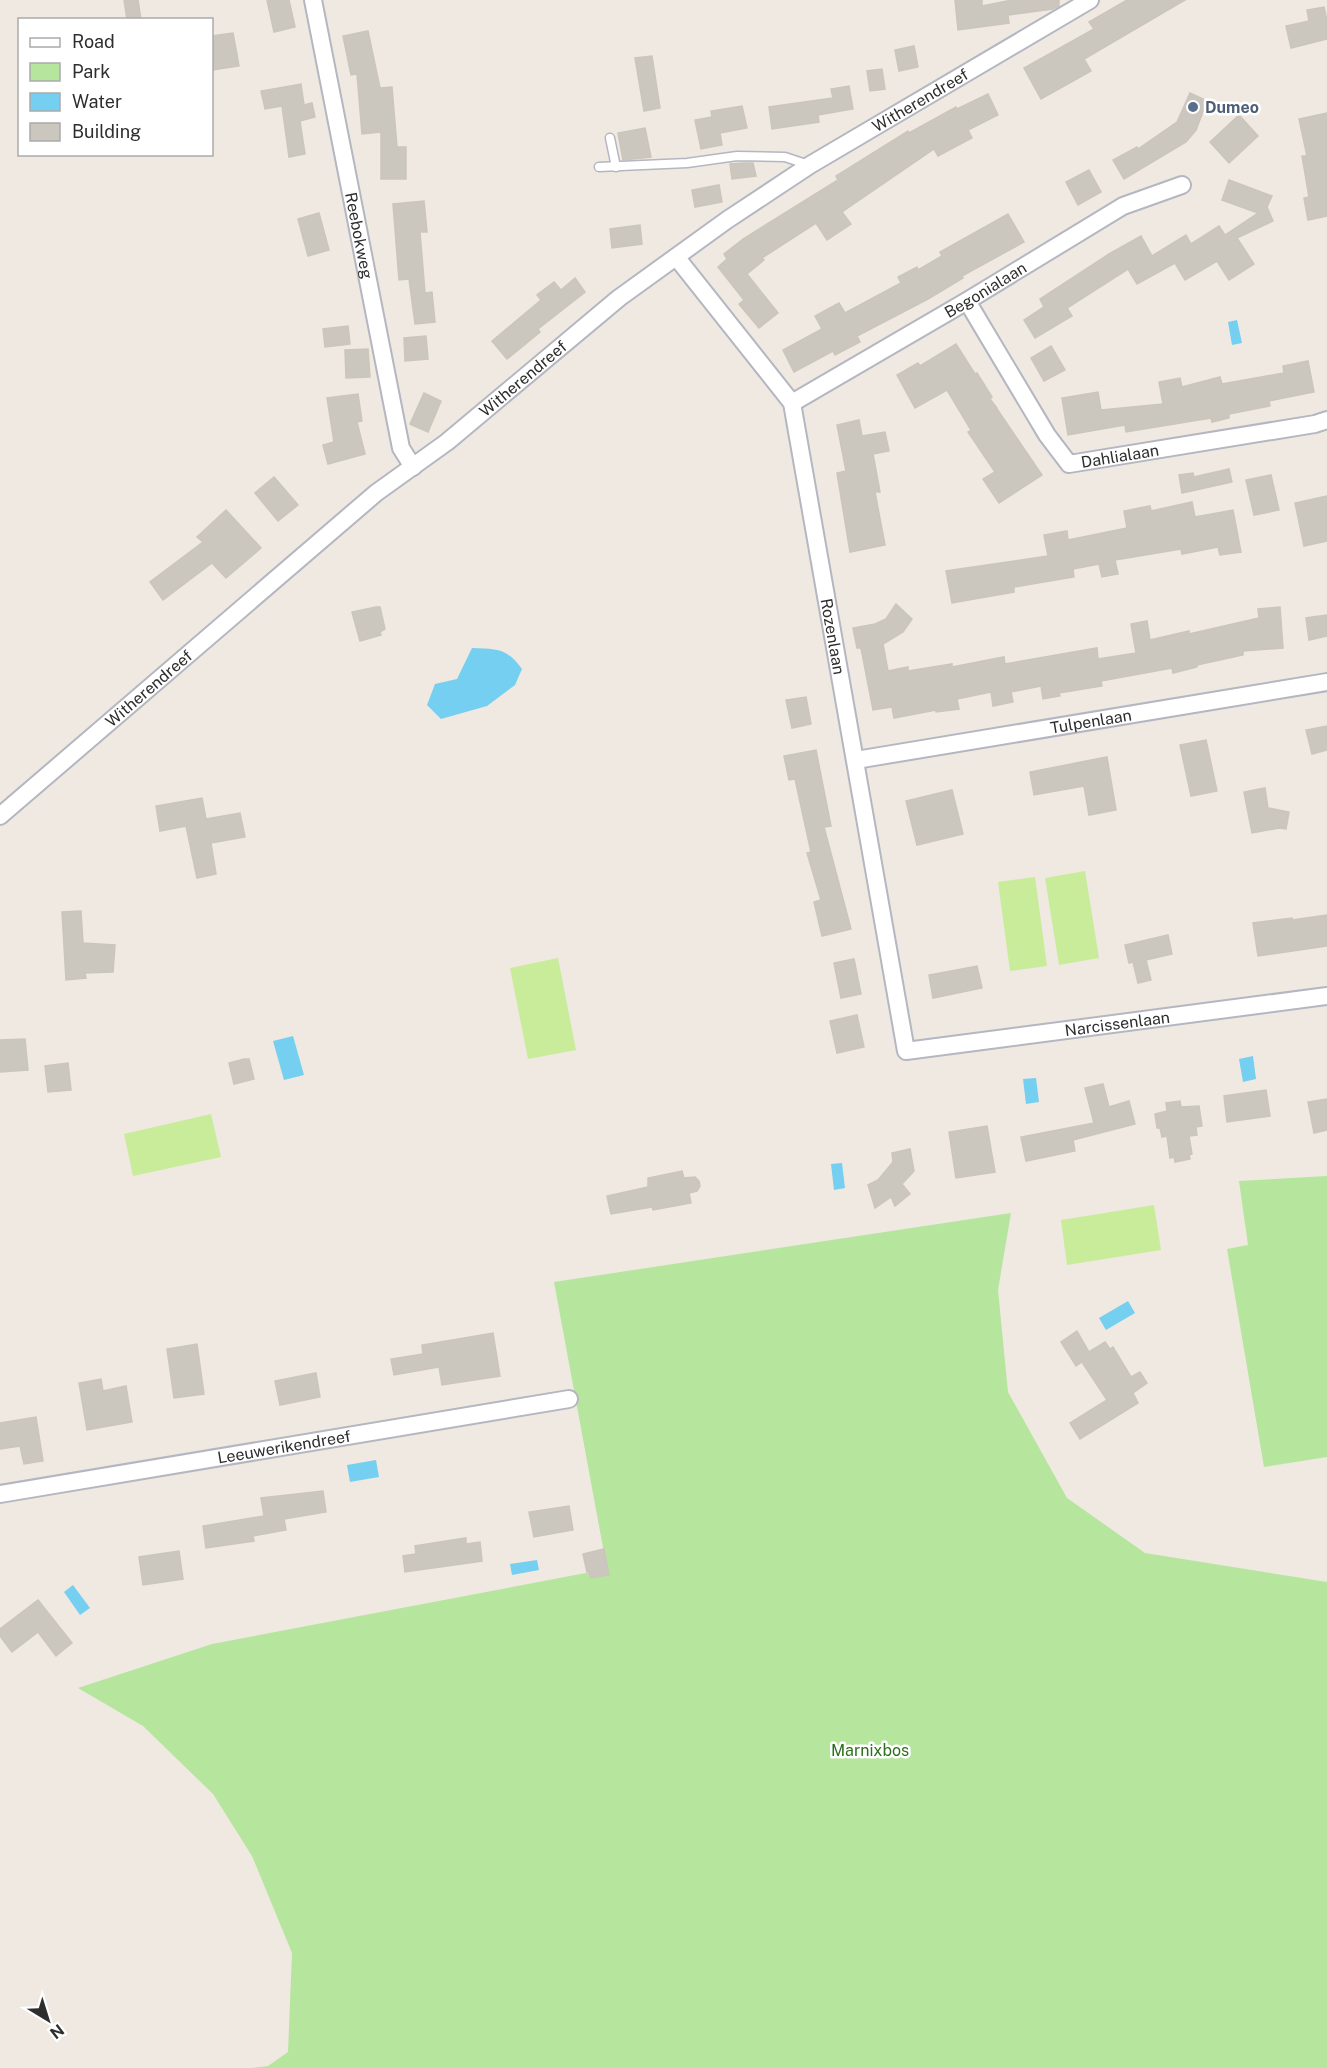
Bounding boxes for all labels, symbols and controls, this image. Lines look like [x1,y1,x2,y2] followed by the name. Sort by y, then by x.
[18,18,213,156] legend
[72,31,115,52] text: Road
[72,61,110,82] text: Park
[869,65,972,136] street label: Witherendreef
[72,91,122,112] text: Water
[1205,98,1259,117] place label: Dumeo
[1186,100,1200,114] marker: Dumeo
[72,121,141,142] text: Building
[341,191,377,281] street label: Reebokweg
[941,258,1030,322] street label: Begonialaan
[476,337,571,421] street label: Witherendreef
[1080,441,1160,472] street label: Dahlialaan
[817,597,849,676] street label: Rozenlaan
[102,646,196,731] street label: Witherendreef
[1049,706,1133,738] street label: Tulpenlaan
[1064,1008,1171,1040] street label: Narcissenlaan
[216,1427,352,1468] street label: Leeuwerikendreef
[831,1741,909,1760] park label: Marnixbos
[18,1990,78,2050] north arrow
[46,2020,68,2043] text: N

